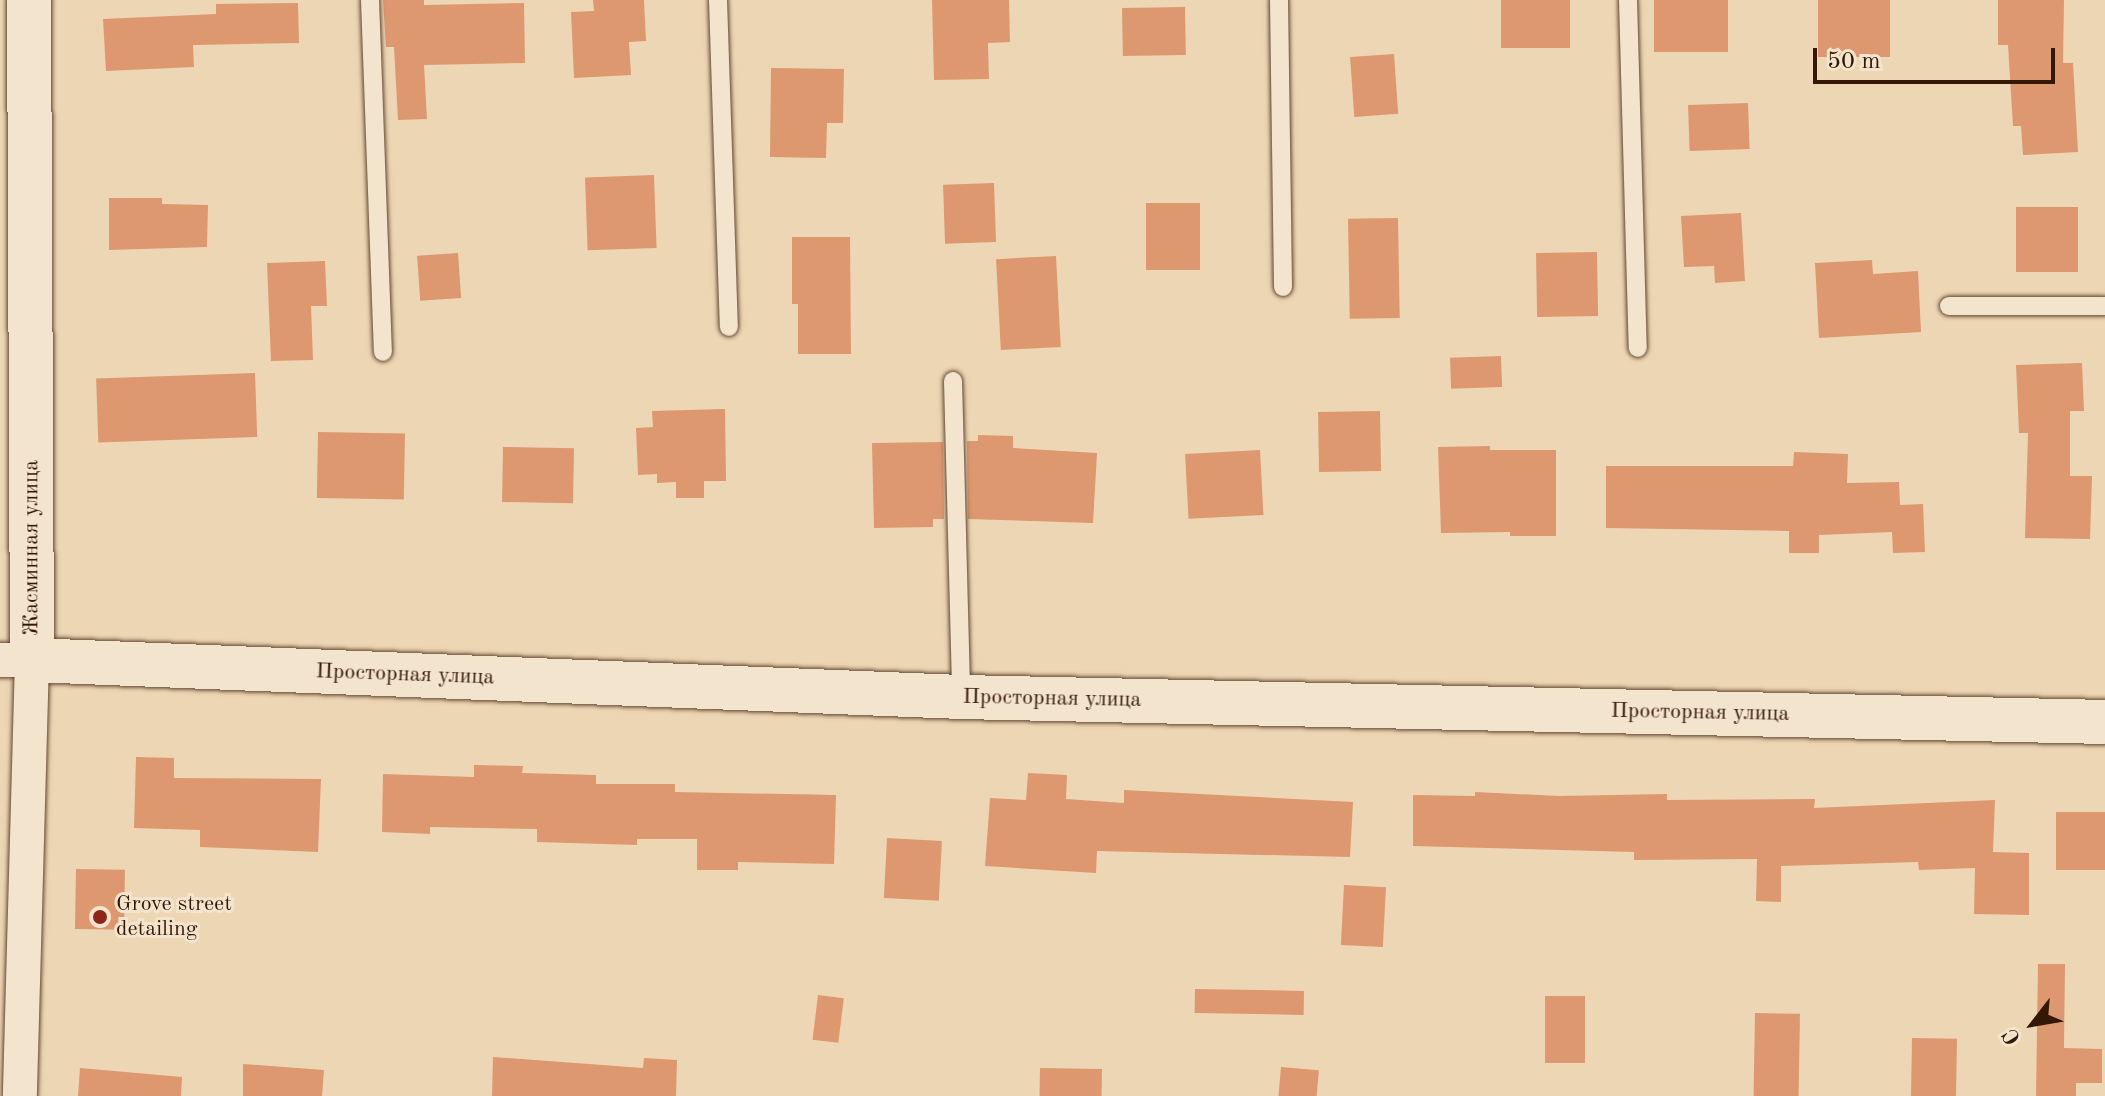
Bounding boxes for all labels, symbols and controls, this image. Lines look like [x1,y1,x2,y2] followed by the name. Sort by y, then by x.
[1817,32,2059,82] scale bar
[1827,50,1881,74] text: 50 m
[19,460,45,636] street label: Жасминная улица
[315,659,495,691] street label: Просторная улица
[962,684,1142,714] street label: Просторная улица
[1610,698,1790,728] street label: Просторная улица
[116,891,232,942] place label: Grove street detailing
[91,908,109,926] marker: Grove street detailing
[1993,984,2073,1064] north arrow
[1999,1024,2026,1048] text: С

